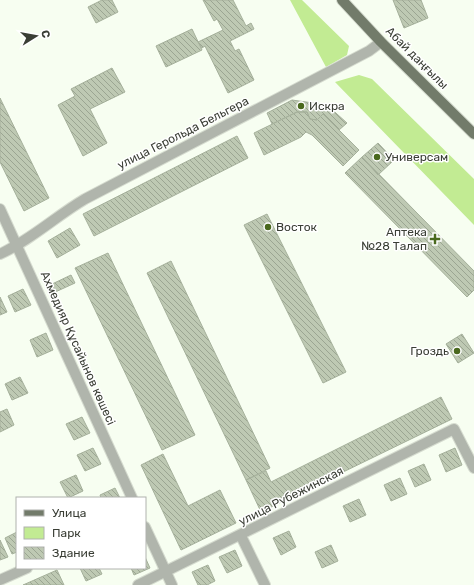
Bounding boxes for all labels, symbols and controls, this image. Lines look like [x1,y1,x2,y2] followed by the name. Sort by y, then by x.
[16,16,56,56] north arrow
[383,24,451,92] street label: Абай даңғылы
[38,29,52,39] text: С
[115,94,251,172] street label: улица Герольда Бельгера
[309,99,345,113] place label: Искра
[296,101,306,111] marker: Искра
[385,150,448,164] place label: Универсам
[372,152,382,162] marker: Универсам
[276,220,318,234] place label: Восток
[263,222,273,232] marker: Восток
[361,225,427,253] place label: Аптека №28 Талап
[430,234,440,244] marker: Аптека №28 Талап
[38,269,118,427] street label: Ахмедияр Құсайынов көшесі
[410,344,449,358] place label: Гроздь
[452,346,462,356] marker: Гроздь
[236,463,346,529] street label: улица Рубежинская
[16,497,146,569] legend
[52,506,86,520] text: Улица
[52,526,81,540] text: Парк
[52,546,95,560] text: Здание

